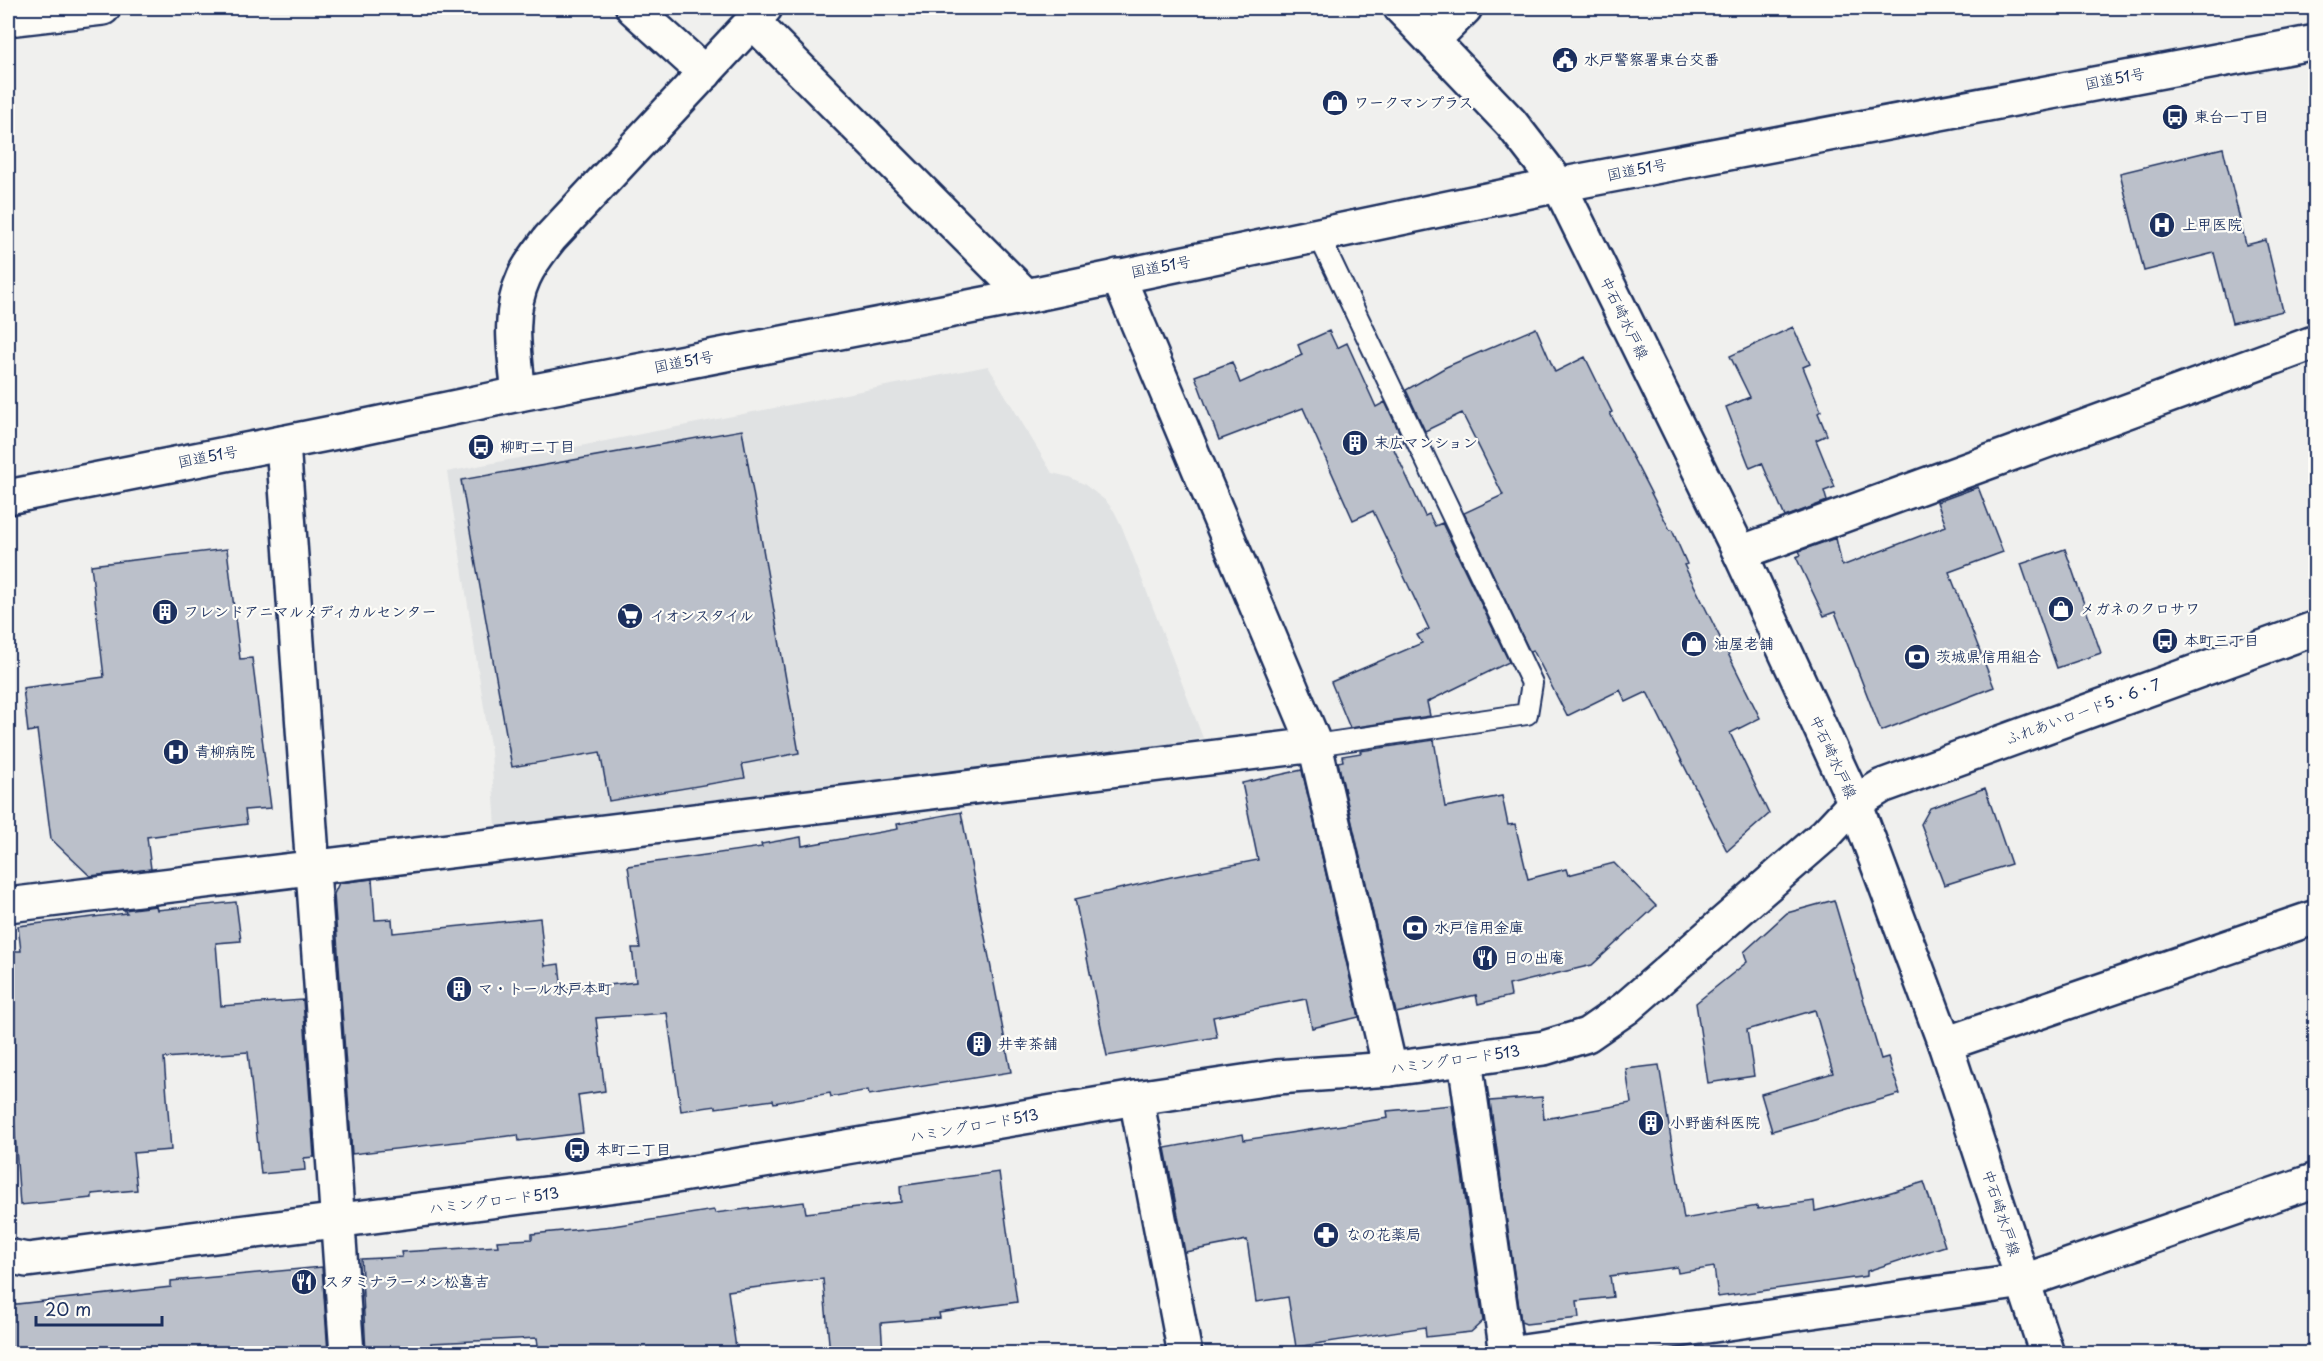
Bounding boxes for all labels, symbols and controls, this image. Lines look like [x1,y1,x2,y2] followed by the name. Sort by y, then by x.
[1550,45,1580,75] public building icon: 水戸警察署東台交番
[1584,47,1719,70] place label: 水戸警察署東台交番
[2083,60,2147,95] street label: 国道51号
[1320,88,1350,118] shop icon: ワークマンプラス
[1354,90,1473,113] place label: ワークマンプラス
[2160,102,2190,132] bus stop icon: 東台一丁目
[2194,104,2269,127] place label: 東台一丁目
[1605,151,1669,186] street label: 国道51号
[2147,210,2177,240] hospital icon: 上甲医院
[2182,212,2242,235] place label: 上甲医院
[1129,248,1193,283] street label: 国道51号
[1595,272,1655,363] street label: 中石崎水戸線
[652,343,716,378] street label: 国道51号
[1340,428,1370,458] building icon: 末広マンション
[1374,430,1478,453] place label: 末広マンション
[466,432,496,462] bus stop icon: 柳町二丁目
[500,434,575,457] place label: 柳町二丁目
[176,438,240,473] street label: 国道51号
[2046,594,2076,624] shop icon: メガネのクロサワ
[2080,596,2200,619] place label: メガネのクロサワ
[150,597,180,627] building icon: フレンドアニマルメディカルセンター
[184,599,437,622] place label: フレンドアニマルメディカルセンター
[615,601,645,631] supermarket icon: イオンスタイル
[650,603,754,626] place label: イオンスタイル
[2150,626,2180,656] bus stop icon: 本町三丁目
[2184,628,2259,651] place label: 本町三丁目
[1679,629,1709,659] shop icon: 油屋老舗
[1714,631,1774,654] place label: 油屋老舗
[1902,642,1932,672] bank icon: 茨城県信用組合
[1936,644,2041,667] place label: 茨城県信用組合
[2002,672,2164,749] street label: ふれあいロード5・6・7
[1805,711,1864,802] street label: 中石崎水戸線
[161,737,191,767] hospital icon: 青柳病院
[195,739,255,762] place label: 青柳病院
[1400,913,1430,943] bank icon: 水戸信用金庫
[1434,915,1524,938] place label: 水戸信用金庫
[1470,943,1500,973] restaurant icon: 日の出庵
[1504,945,1564,968] place label: 日の出庵
[444,974,474,1004] building icon: マ・トール水戸本町
[478,976,612,999] place label: マ・トール水戸本町
[964,1029,994,1059] building icon: 井幸茶舗
[998,1031,1058,1054] place label: 井幸茶舗
[1388,1038,1521,1079] street label: ハミングロード513
[907,1102,1040,1147] street label: ハミングロード513
[1636,1108,1666,1138] building icon: 小野歯科医院
[1670,1110,1760,1133] place label: 小野歯科医院
[562,1135,592,1165] bus stop icon: 本町二丁目
[596,1137,671,1160] place label: 本町二丁目
[1978,1166,2027,1259] street label: 中石崎水戸線
[427,1180,560,1219] street label: ハミングロード513
[1311,1220,1341,1250] pharmacy icon: なの花薬局
[1346,1222,1421,1245] place label: なの花薬局
[289,1267,319,1297] restaurant icon: スタミナラーメン松喜吉
[324,1269,489,1292] place label: スタミナラーメン松喜吉
[36,1289,162,1327] scale bar
[45,1295,91,1322] text: 20 m

